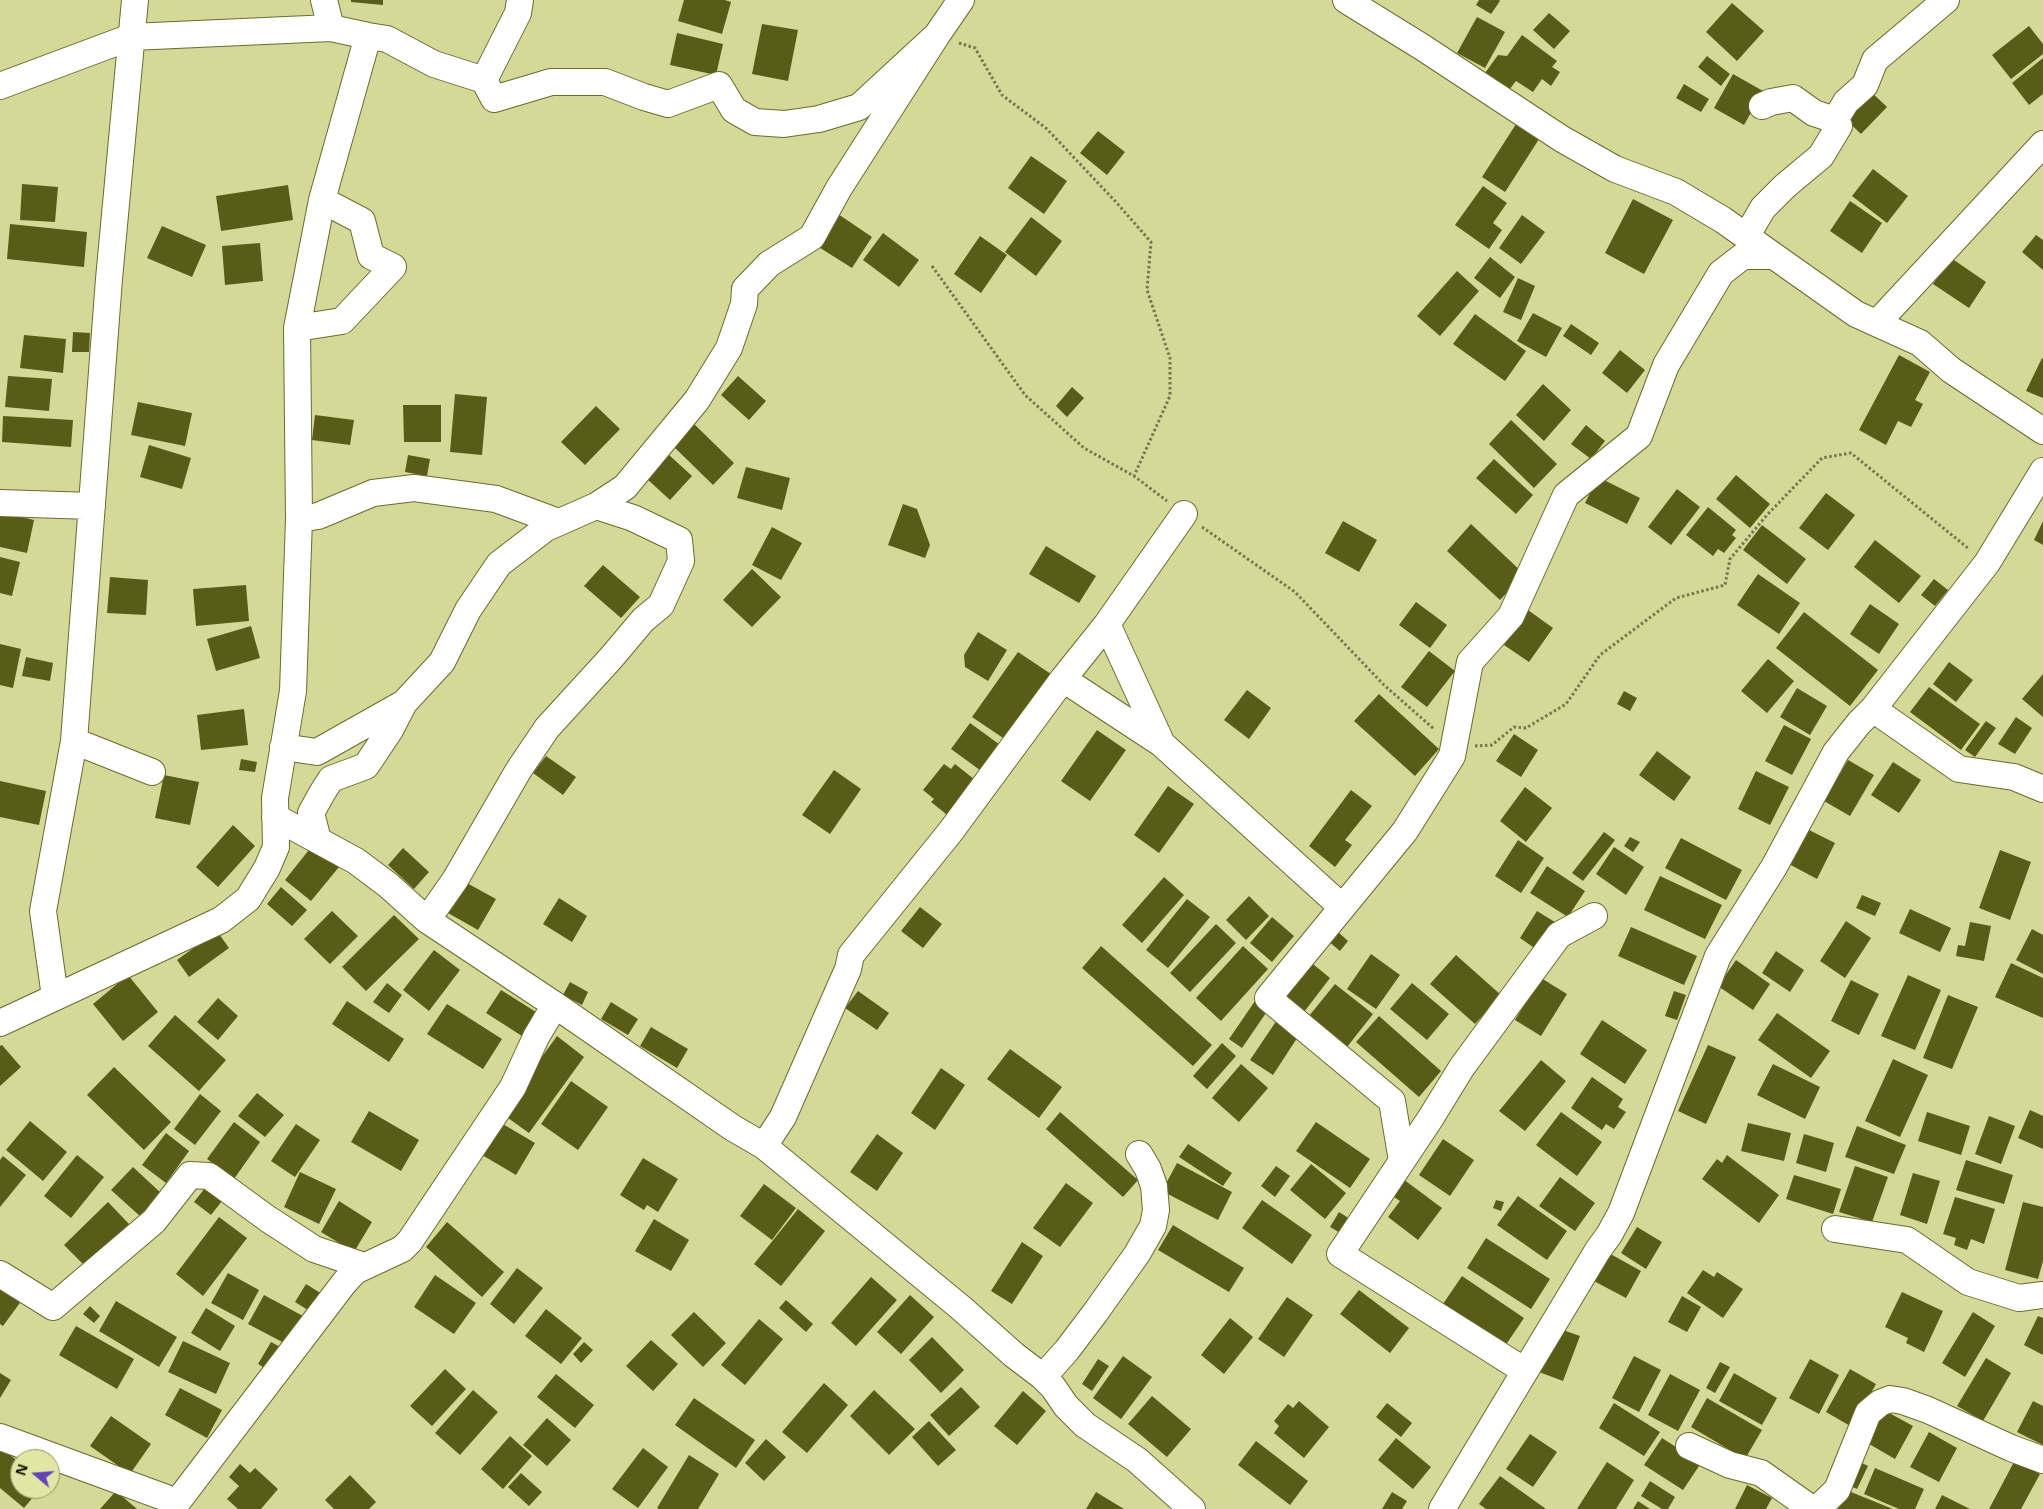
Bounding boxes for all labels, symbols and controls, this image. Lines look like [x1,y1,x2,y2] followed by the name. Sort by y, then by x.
[10,1449,60,1499] north arrow
[10,1461,32,1478] text: N

